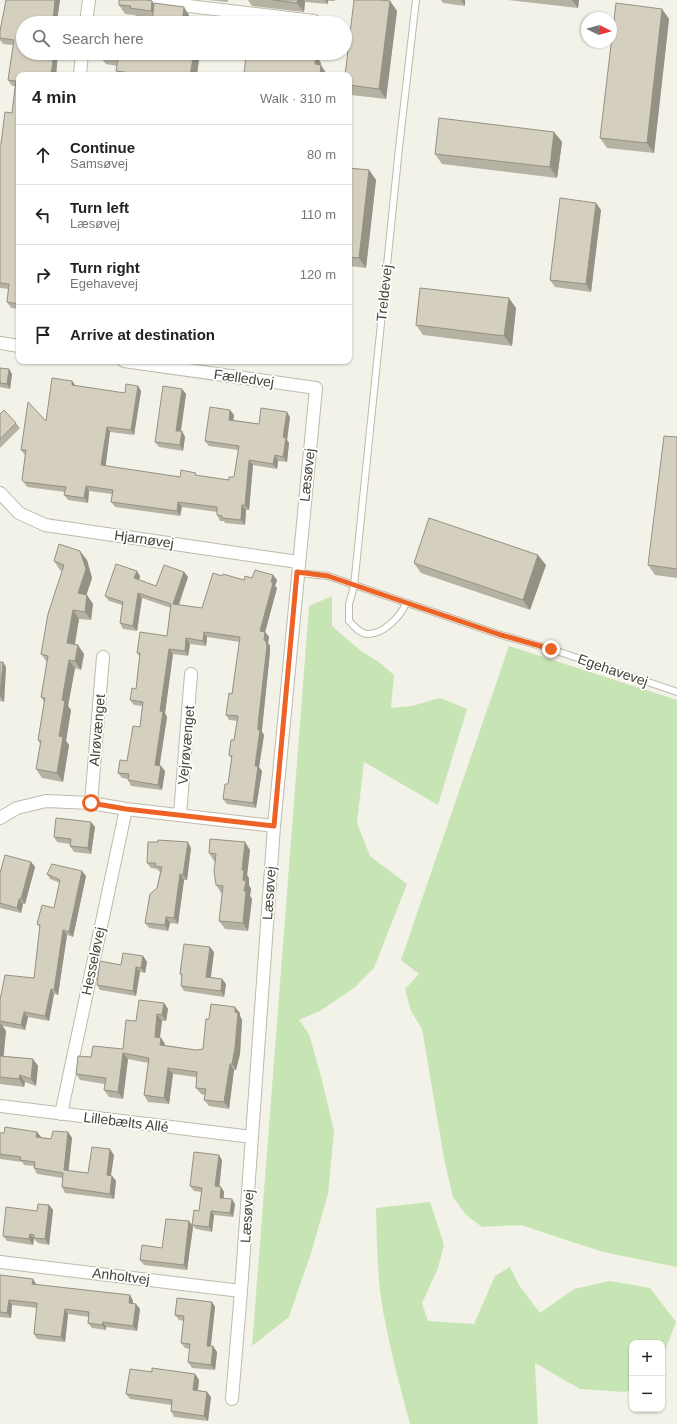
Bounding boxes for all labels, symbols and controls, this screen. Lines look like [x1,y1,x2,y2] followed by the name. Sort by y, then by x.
[581,12,617,48] north arrow
[16,16,352,60] search box
[30,27,52,49] icon: search
[62,30,144,47] text: Search here
[32,88,76,107] text: 4 min
[260,91,336,106] text: Walk · 310 m
[70,139,135,156] text: Continue
[32,144,54,166] icon: ahead
[307,147,336,162] text: 80 m
[70,156,128,171] text: Samsøvej
[70,199,129,216] text: Turn left
[32,204,54,226] icon: left
[301,207,336,222] text: 110 m
[70,216,120,231] text: Læsøvej
[70,259,140,276] text: Turn right
[32,264,54,286] icon: right
[373,264,395,322] street label: Treldevej
[300,267,336,282] text: 120 m
[70,276,138,291] text: Egehavevej
[32,324,54,346] icon: arrive
[70,326,215,343] text: Arrive at destination
[213,366,275,390] street label: Fælledvej
[296,447,318,503] street label: Læsøvej
[113,527,175,551] street label: Hjarnøvej
[542,640,560,658] route end
[576,651,650,689] street label: Egehavevej
[86,693,108,767] street label: Alrøvænget
[175,705,197,785] street label: Vejrøvænget
[82,794,100,812] route start
[259,866,279,920] street label: Læsøvej
[78,925,108,997] street label: Hesseløvej
[83,1109,170,1135] street label: Lillebælts Allé
[237,1189,257,1243] street label: Læsøvej
[91,1265,151,1287] street label: Anholtvej
[629,1340,665,1412] map controls
[629,1340,665,1376] button: +
[629,1376,665,1412] button: −

